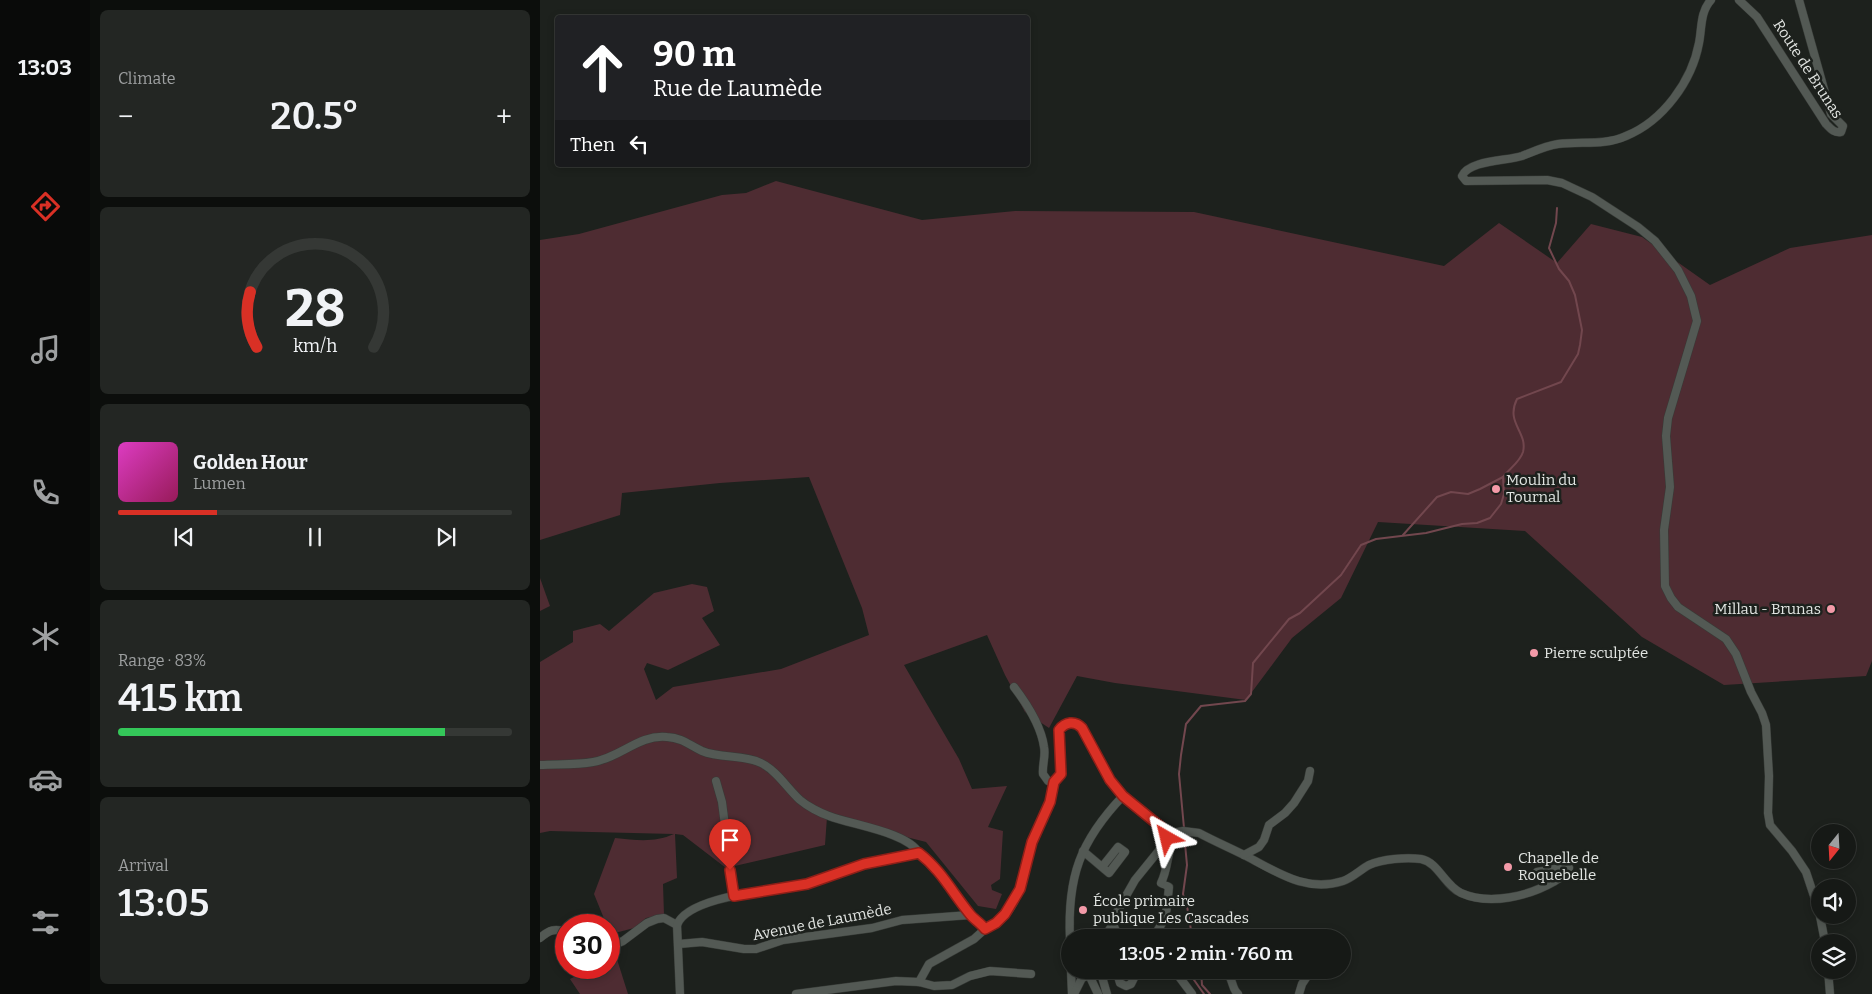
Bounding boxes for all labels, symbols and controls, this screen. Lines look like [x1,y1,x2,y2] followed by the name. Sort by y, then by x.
[1769,16,1847,122] street label: Route de Brunas
[653,33,736,75] text: 90 m
[570,35,635,100] icon: ahead
[18,54,72,81] text: 13:03
[118,69,176,88] text: Climate
[653,75,822,102] text: Rue de Laumède
[270,93,359,139] text: 20.5°
[118,100,133,133] text: −
[496,100,512,133] text: +
[625,130,653,158] icon: left
[570,133,615,156] text: Then
[28,189,63,224] icon: directions
[285,277,345,340] text: 28
[28,332,63,367] icon: music
[293,335,337,357] text: km/h
[193,451,308,474] text: Golden Hour
[1506,471,1577,506] place label: Moulin du Tournal
[193,474,246,493] text: Lumen
[28,475,63,510] icon: phone
[1490,483,1502,495] marker: Moulin du Tournal
[170,523,198,551] icon: previous
[301,523,329,551] icon: pause
[432,523,460,551] icon: next
[1714,600,1821,618] place label: Millau - Brunas
[1825,603,1837,615] marker: Millau - Brunas
[28,619,63,654] icon: climate
[1544,644,1648,662] place label: Pierre sculptée
[1528,647,1540,659] marker: Pierre sculptée
[118,651,206,670] text: Range · 83%
[118,675,243,721] text: 415 km
[28,762,63,797] icon: car
[1140,811,1192,863] position arrow
[709,819,751,870] pin
[1811,824,1856,869] north arrow
[1811,824,1856,979] map controls
[716,826,744,854] icon: arrive
[1518,849,1599,884] place label: Chapelle de Roquebelle
[118,856,169,875] text: Arrival
[1502,861,1514,873] marker: Chapelle de Roquebelle
[1811,879,1856,924] button: sound
[118,880,209,926] text: 13:05
[1093,892,1249,927] place label: École primaire publique Les Cascades
[751,900,893,944] street label: Avenue de Laumède
[1077,904,1089,916] marker: École primaire publique Les Cascades
[28,905,63,940] icon: filters
[555,914,620,979] speed limit sign: 30
[1811,934,1856,979] button: layers
[1119,942,1293,965] text: 13:05 · 2 min · 760 m

